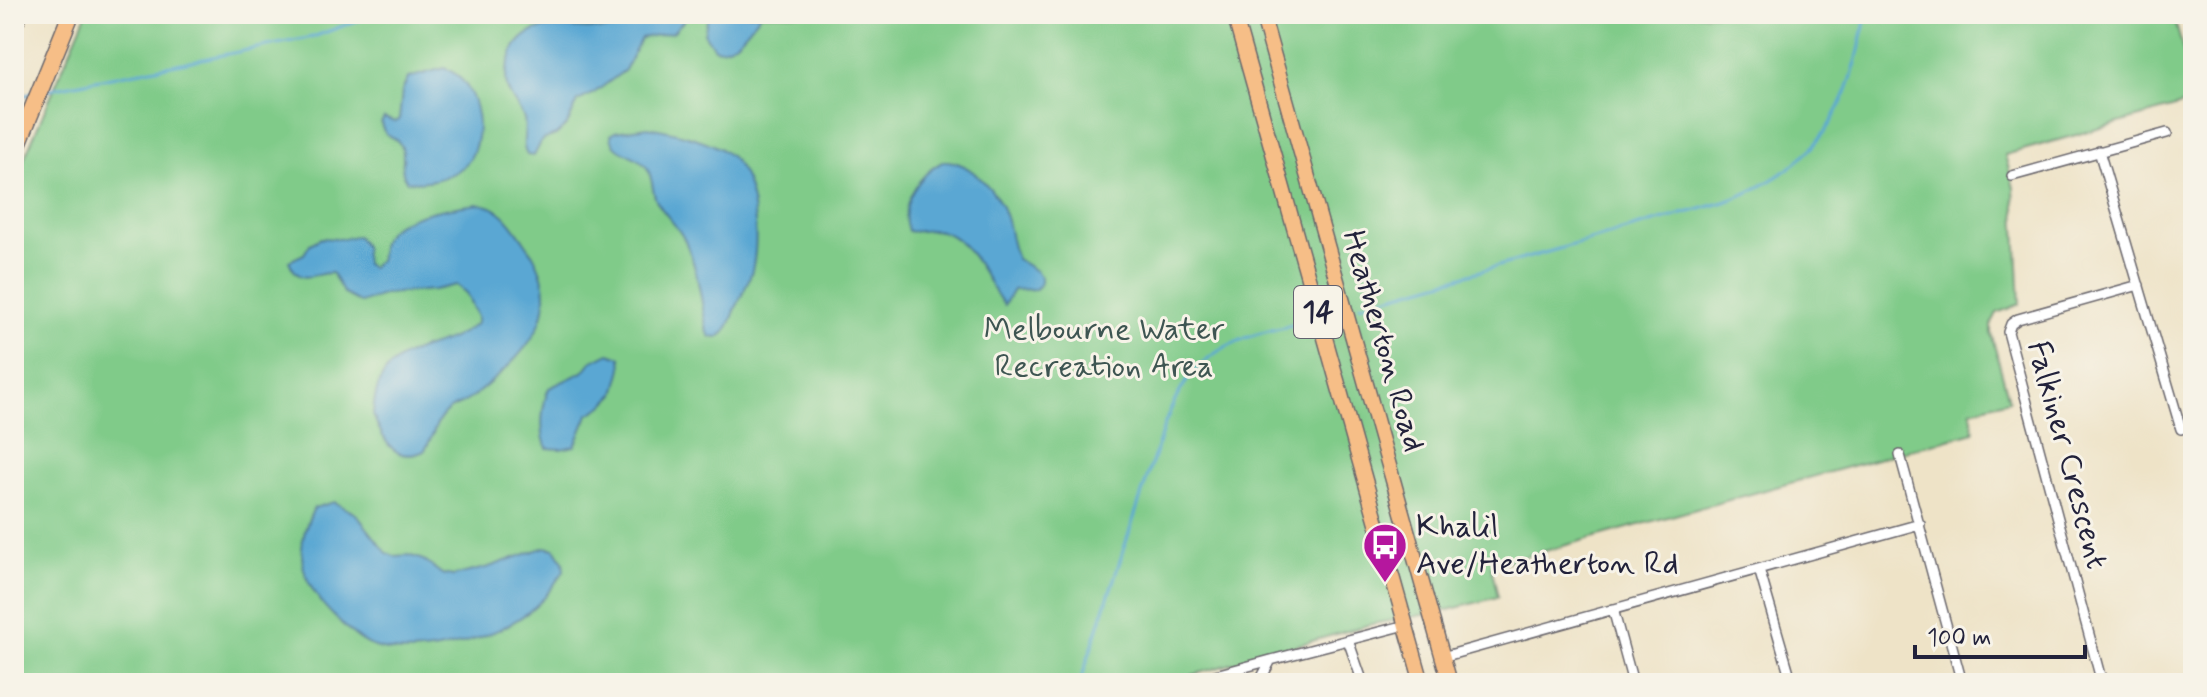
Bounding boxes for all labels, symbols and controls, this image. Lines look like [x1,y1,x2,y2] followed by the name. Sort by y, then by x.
[1331,225,1435,457] street label: Heatherton Road
[1294,286,1342,338] road number: 14
[984,309,1225,388] park label: Melbourne Water Recreation Area
[2016,336,2118,574] street label: Falkiner Crescent
[1416,506,1679,585] place label: Khalil Ave/Heatherton Rd
[1361,521,1409,584] bus stop icon: Khalil Ave/Heatherton Rd
[1915,609,2085,659] scale bar
[1927,623,1991,654] text: 100 m

